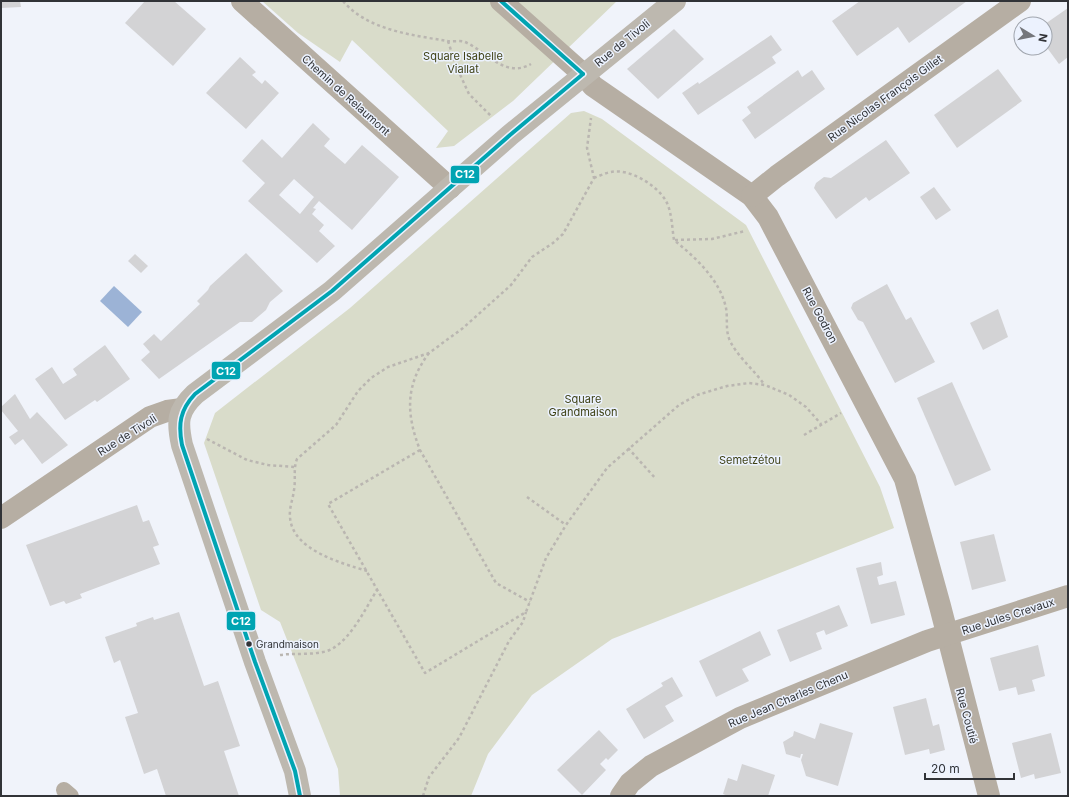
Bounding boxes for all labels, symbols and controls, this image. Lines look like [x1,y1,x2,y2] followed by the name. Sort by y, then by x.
[592,16,652,70] street label: Rue de Tivoli
[1013,16,1053,56] north arrow
[1035,32,1050,43] text: N
[423,49,503,76] park label: Square Isabelle Viallat
[825,51,945,144] street label: Rue Nicolas François Gillet
[299,52,393,139] street label: Chemin de Relaumont
[450,165,480,184] line badge: C12
[455,167,475,181] text: C12
[799,284,841,346] street label: Rue Godron
[211,361,241,380] line badge: C12
[216,364,236,378] text: C12
[548,392,618,419] park label: Square Grandmaison
[95,411,159,459] street label: Rue de Tivoli
[719,453,781,467] park label: Semetzétou
[960,594,1056,638] street label: Rue Jules Crevaux
[226,611,256,631] line badge: C12
[231,614,251,628] text: C12
[256,638,319,650] place label: Grandmaison
[244,639,254,649] marker: Grandmaison
[726,667,850,731] street label: Rue Jean Charles Chenu
[953,687,981,745] street label: Rue Coutié
[925,755,1014,781] scale bar
[931,761,960,776] text: 20 m

